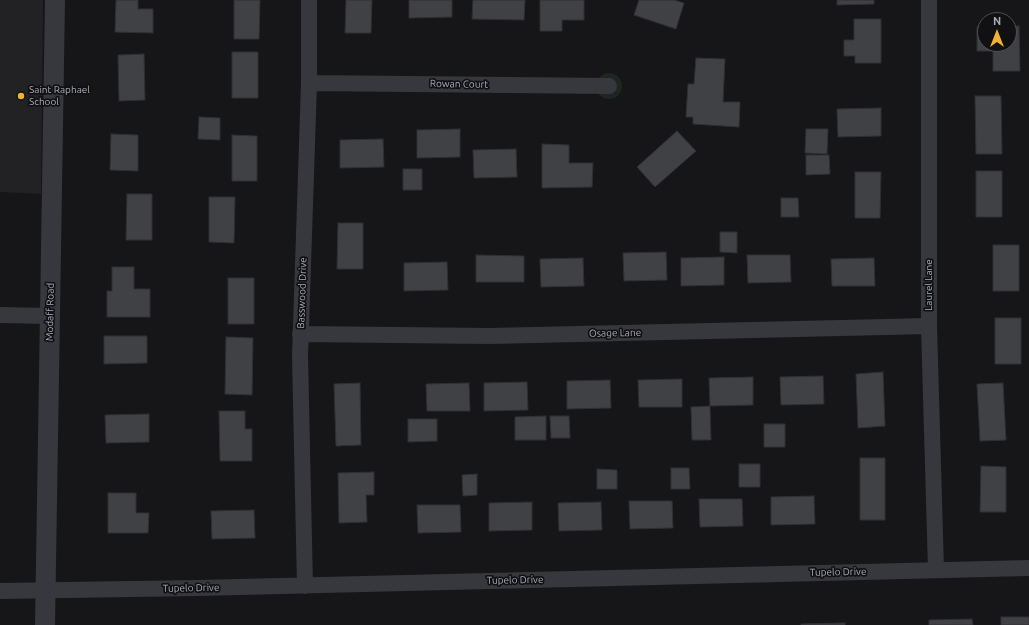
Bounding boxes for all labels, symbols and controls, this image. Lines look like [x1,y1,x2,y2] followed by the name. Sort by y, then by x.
[977,12,1017,52] north arrow
[993,15,1001,27] text: N
[430,77,488,91] street label: Rowan Court
[29,84,90,108] place label: Saint Raphael School
[16,91,26,101] marker: Saint Raphael School
[295,257,309,329] street label: Basswood Drive
[923,259,935,311] street label: Laurel Lane
[43,283,57,341] street label: Modaff Road
[589,327,641,339] street label: Osage Lane
[810,566,866,578] street label: Tupelo Drive
[487,574,543,586] street label: Tupelo Drive
[163,582,219,594] street label: Tupelo Drive

